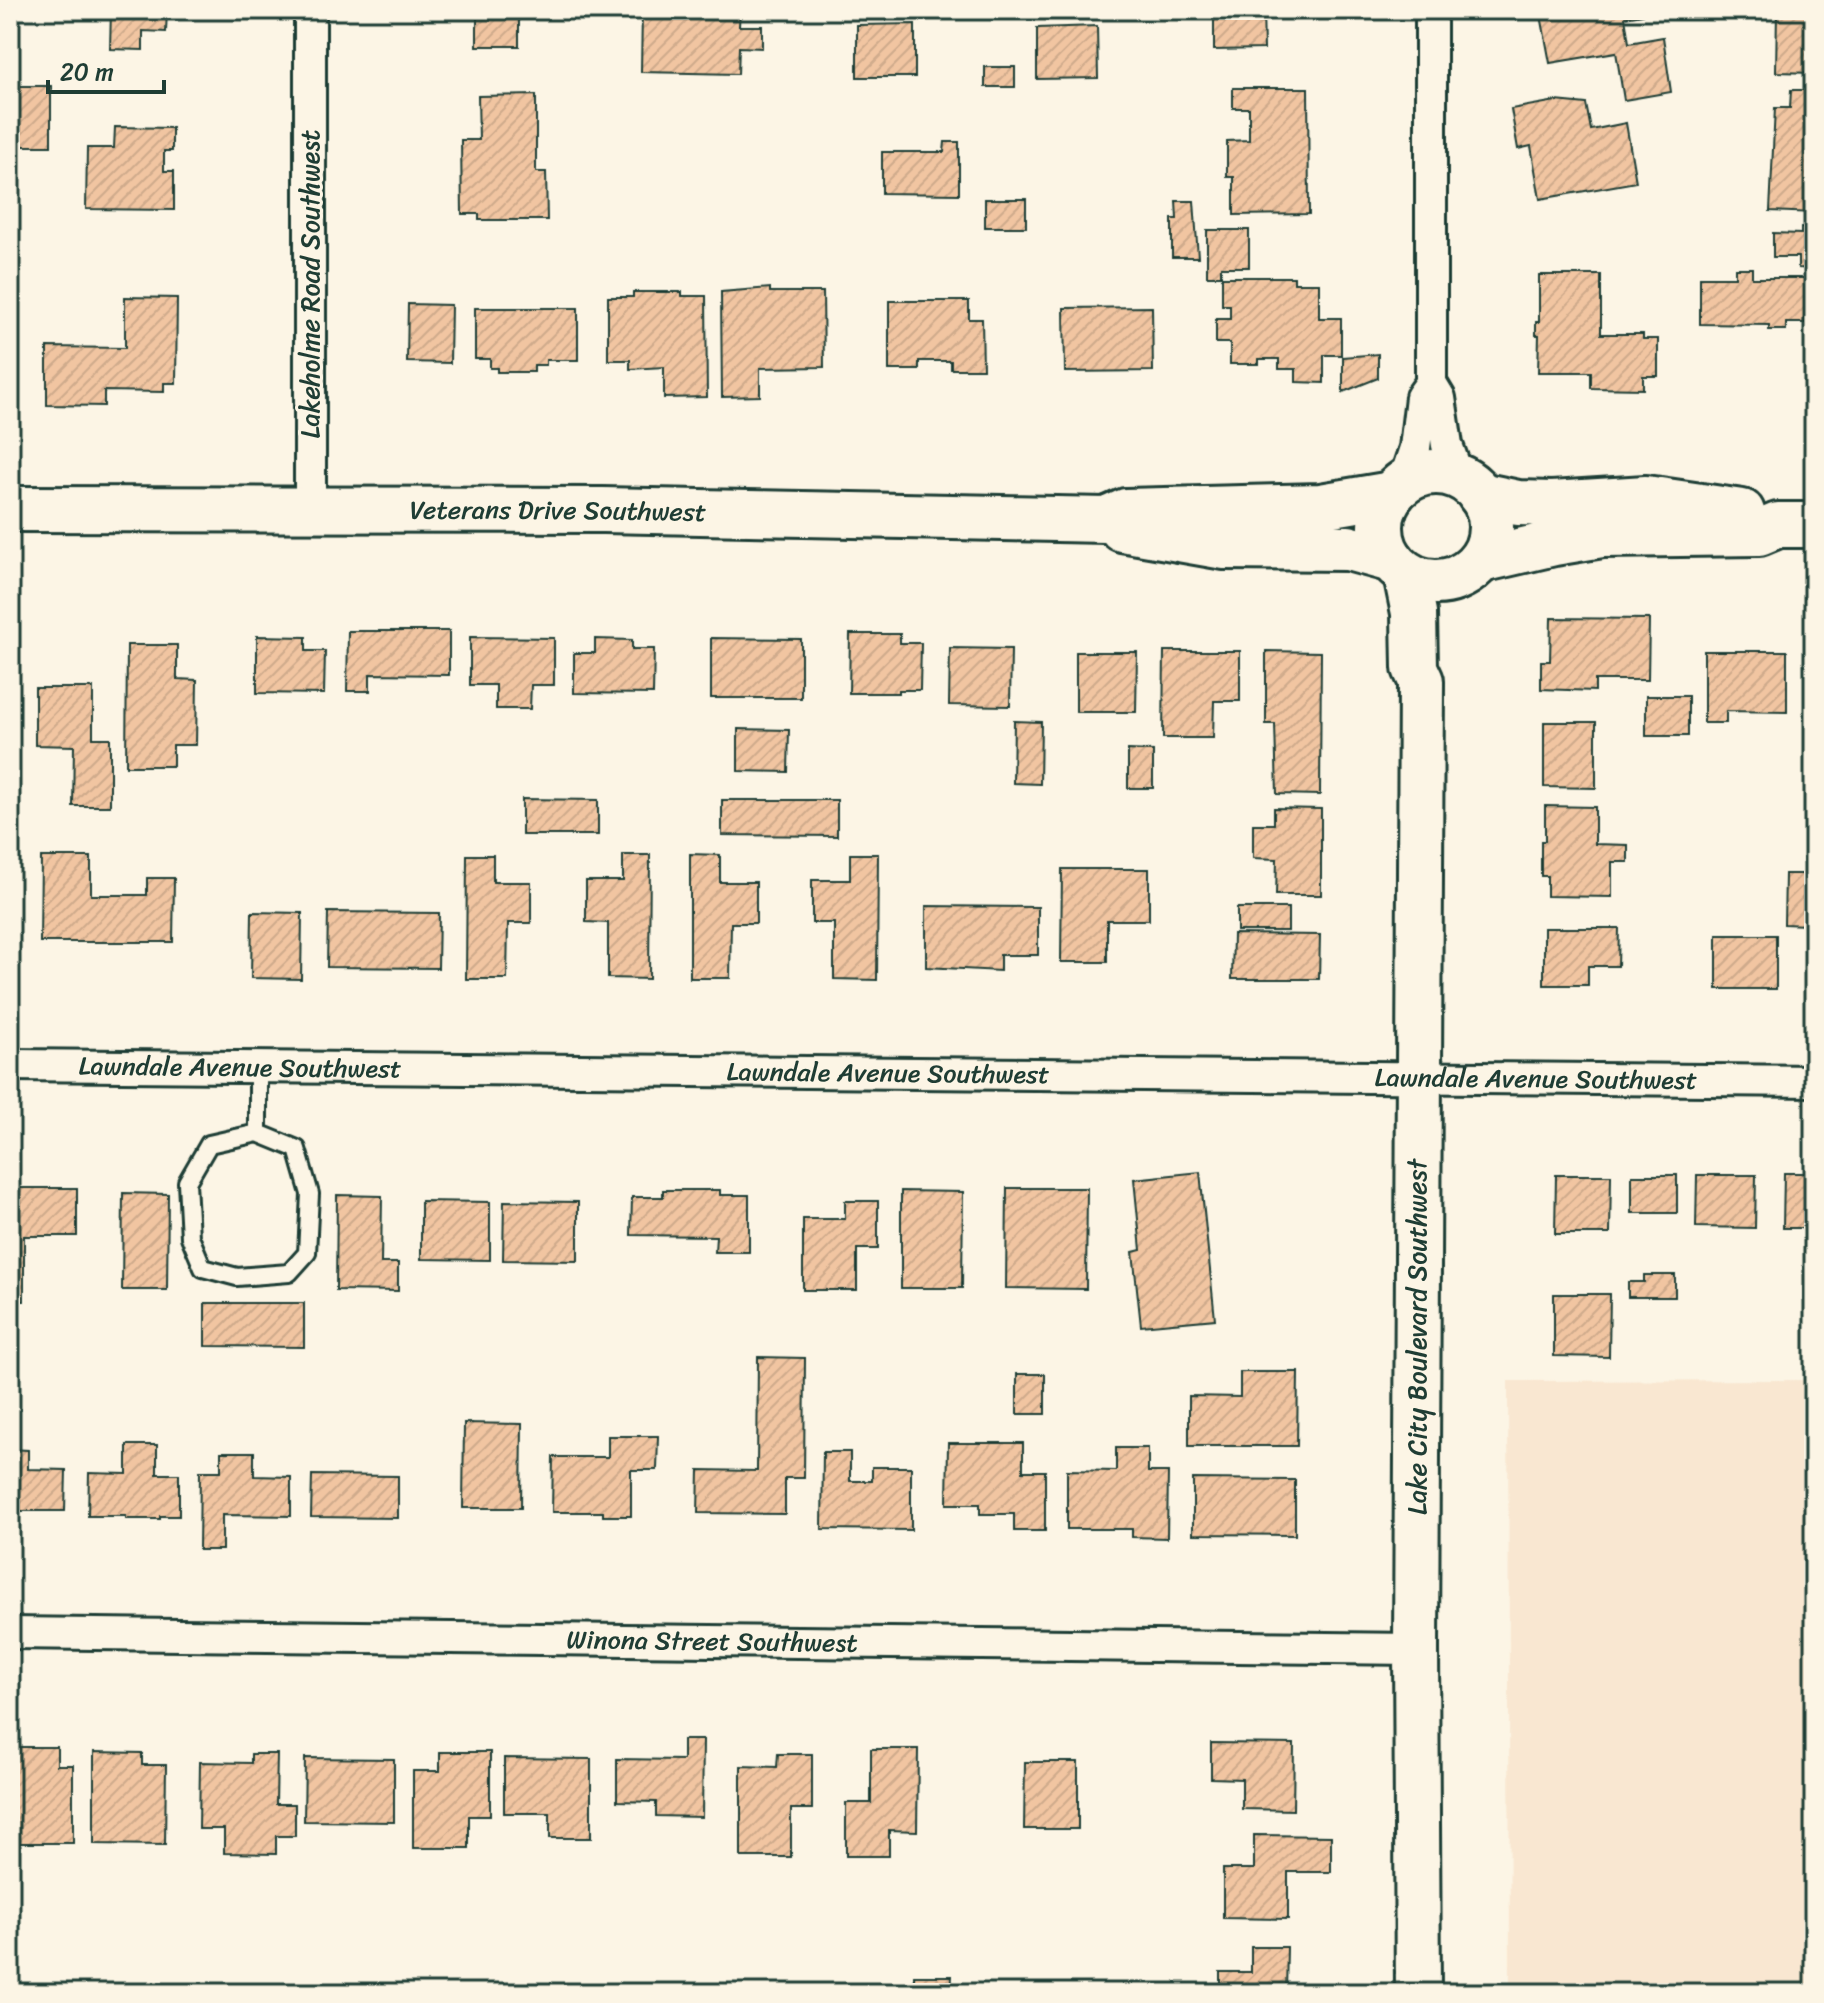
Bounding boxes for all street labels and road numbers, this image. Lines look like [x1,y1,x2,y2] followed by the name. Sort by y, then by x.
[287,130,333,438] street label: Lakeholme Road Southwest
[410,487,707,535] street label: Veterans Drive Southwest
[78,1043,402,1091] street label: Lawndale Avenue Southwest
[726,1048,1050,1097] street label: Lawndale Avenue Southwest
[1374,1054,1698,1103] street label: Lawndale Avenue Southwest
[1394,1157,1440,1515] street label: Lake City Boulevard Southwest
[566,1616,858,1666] street label: Winona Street Southwest

